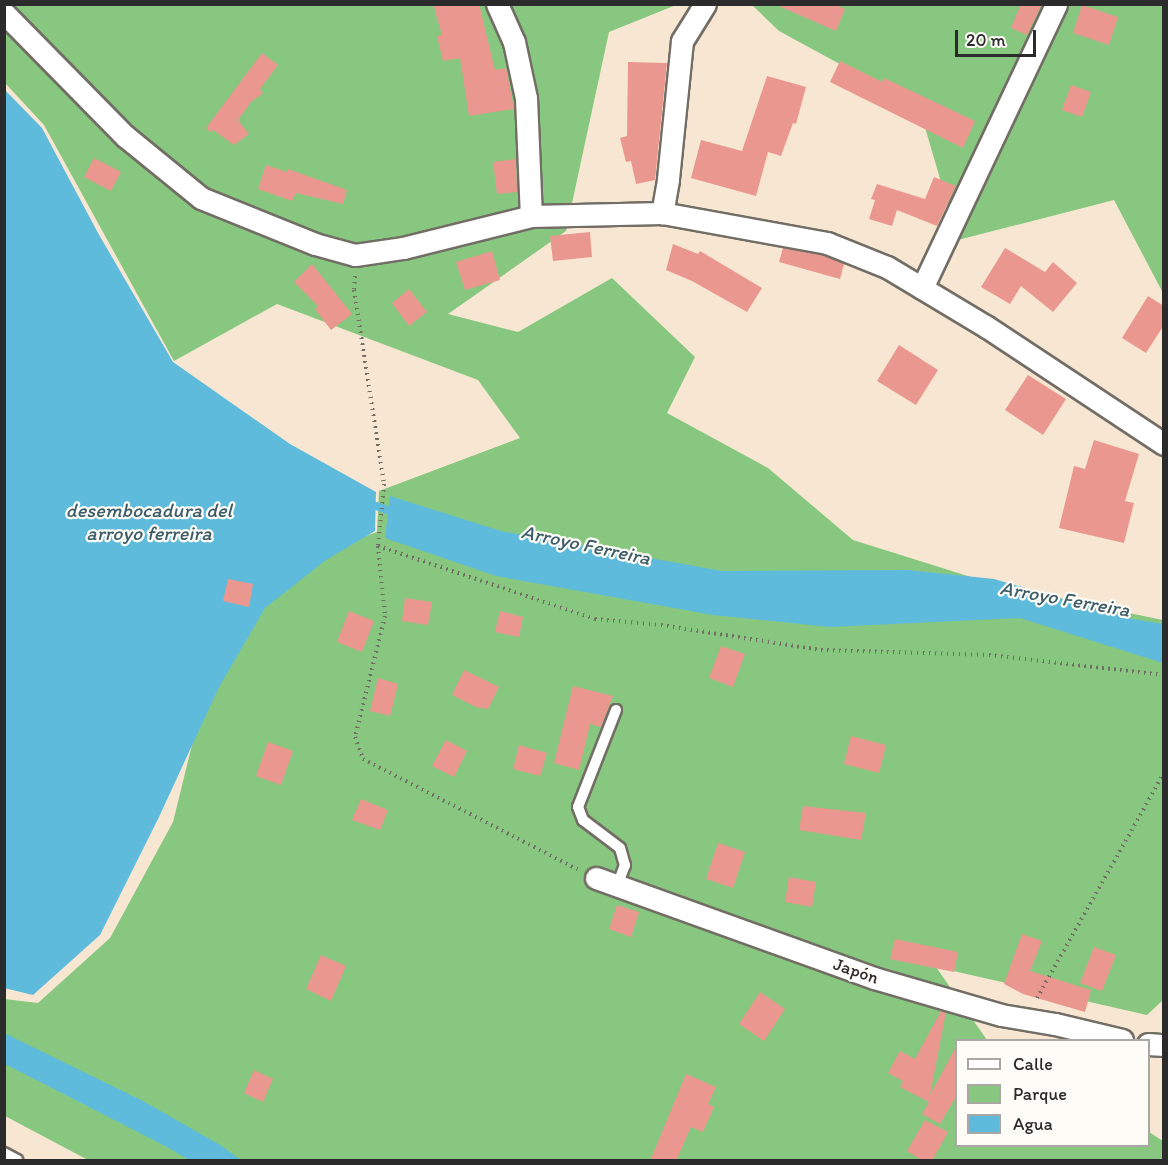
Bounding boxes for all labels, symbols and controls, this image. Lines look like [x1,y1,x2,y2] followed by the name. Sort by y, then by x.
[958,18,1039,56] scale bar
[966,29,1006,51] text: 20 m
[66,498,232,545] water label: desembocadura del arroyo ferreira
[520,520,652,570] water label: Arroyo Ferreira
[999,576,1131,622] water label: Arroyo Ferreira
[831,953,881,989] street label: Japón
[955,1039,1150,1147] legend
[1013,1053,1053,1075] text: Calle
[1013,1083,1067,1105] text: Parque
[1013,1113,1053,1135] text: Agua

